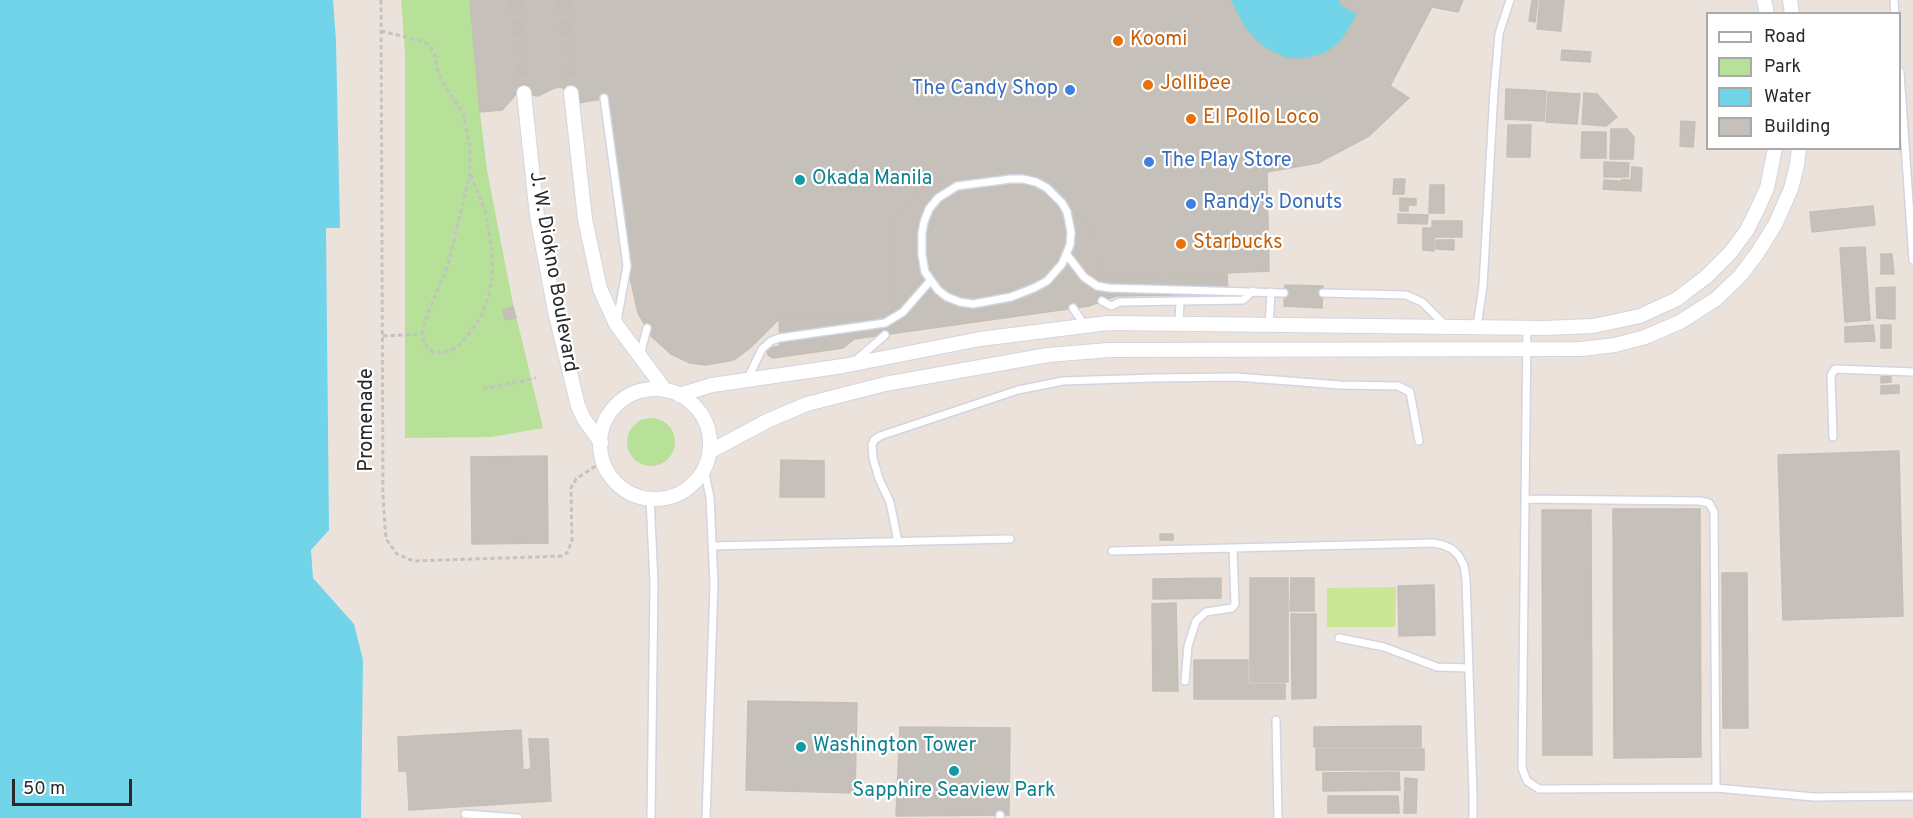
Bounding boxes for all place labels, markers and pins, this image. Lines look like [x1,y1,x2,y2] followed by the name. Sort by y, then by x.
[1130,29,1187,53] place label: Koomi
[1111,34,1125,48] marker: Koomi
[1160,73,1231,97] place label: Jollibee
[912,78,1058,102] place label: The Candy Shop
[1141,78,1155,92] marker: Jollibee
[1063,83,1077,97] marker: The Candy Shop
[1203,107,1319,131] place label: El Pollo Loco
[1184,112,1198,126] marker: El Pollo Loco
[1161,150,1292,174] place label: The Play Store
[1142,155,1156,169] marker: The Play Store
[812,168,932,192] place label: Okada Manila
[793,173,807,187] marker: Okada Manila
[1203,192,1342,216] place label: Randy's Donuts
[1184,197,1198,211] marker: Randy's Donuts
[1193,232,1283,256] place label: Starbucks
[1174,237,1188,251] marker: Starbucks
[813,735,976,759] place label: Washington Tower
[794,740,808,754] marker: Washington Tower
[947,764,961,778] marker: Sapphire Seaview Park
[852,780,1056,804] place label: Sapphire Seaview Park

